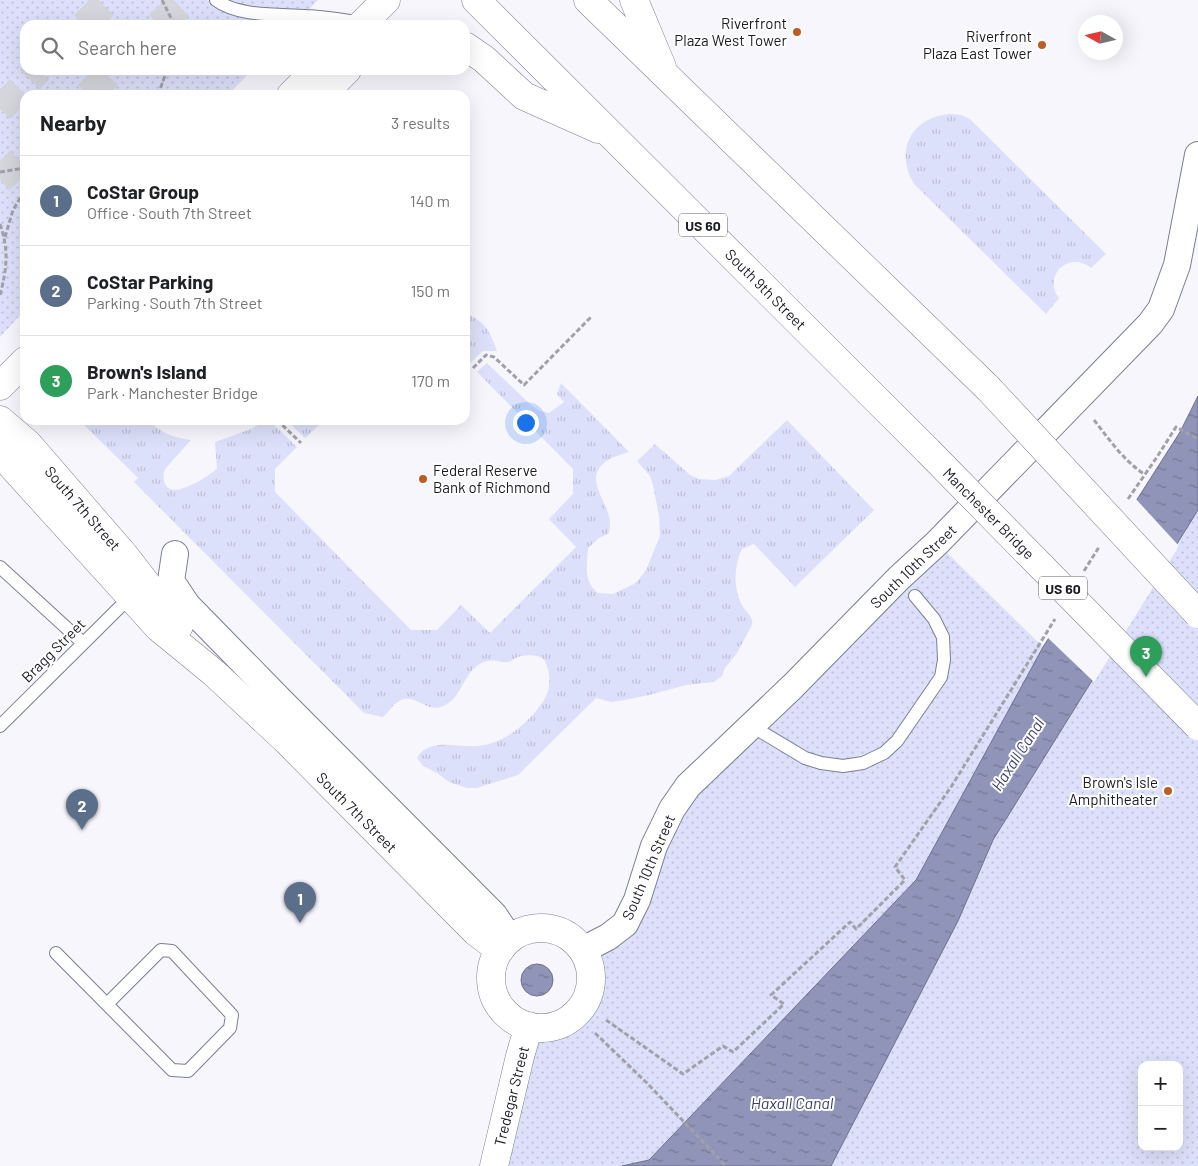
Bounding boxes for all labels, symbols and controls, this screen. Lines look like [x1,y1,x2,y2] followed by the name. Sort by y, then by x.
[674,14,788,49] place label: Riverfront Plaza West Tower
[1078,15,1123,60] north arrow
[20,20,470,75] search box
[791,26,803,38] marker: Riverfront Plaza West Tower
[923,27,1033,62] place label: Riverfront Plaza East Tower
[38,34,66,62] icon: search
[78,36,177,59] text: Search here
[1036,39,1048,51] marker: Riverfront Plaza East Tower
[40,110,106,135] text: Nearby
[391,113,450,132] text: 3 results
[87,180,199,203] text: CoStar Group
[53,191,59,210] text: 1
[410,191,450,210] text: 140 m
[87,203,252,222] text: Office · South 7th Street
[679,214,727,236] road number: US 60
[722,245,810,333] street label: South 9th Street
[87,270,213,293] text: CoStar Parking
[52,281,60,300] text: 2
[411,281,450,300] text: 150 m
[87,293,263,312] text: Parking · South 7th Street
[87,360,207,383] text: Brown's Island
[52,371,60,390] text: 3
[411,371,450,390] text: 170 m
[87,383,258,402] text: Park · Manchester Bridge
[513,410,539,436] your location
[433,461,551,496] place label: Federal Reserve Bank of Richmond
[41,462,125,554] street label: South 7th Street
[940,464,1038,562] street label: Manchester Bridge
[417,473,429,485] marker: Federal Reserve Bank of Richmond
[866,520,960,612] street label: South 10th Street
[1039,576,1087,600] road number: US 60
[17,614,89,686] street label: Bragg Street
[1130,636,1162,677] pin: 3
[987,714,1048,794] water label: Haxall Canal
[313,768,401,856] street label: South 7th Street
[1069,773,1159,808] place label: Brown's Isle Amphitheater
[1162,785,1174,797] marker: Brown's Isle Amphitheater
[66,789,98,830] pin: 2
[618,812,678,922] street label: South 10th Street
[284,882,316,923] pin: 1
[490,1044,532,1148] street label: Tredegar Street
[1138,1061,1183,1151] map controls
[1138,1061,1183,1106] button: +
[751,1093,834,1112] water label: Haxall Canal
[1138,1106,1183,1151] button: −

